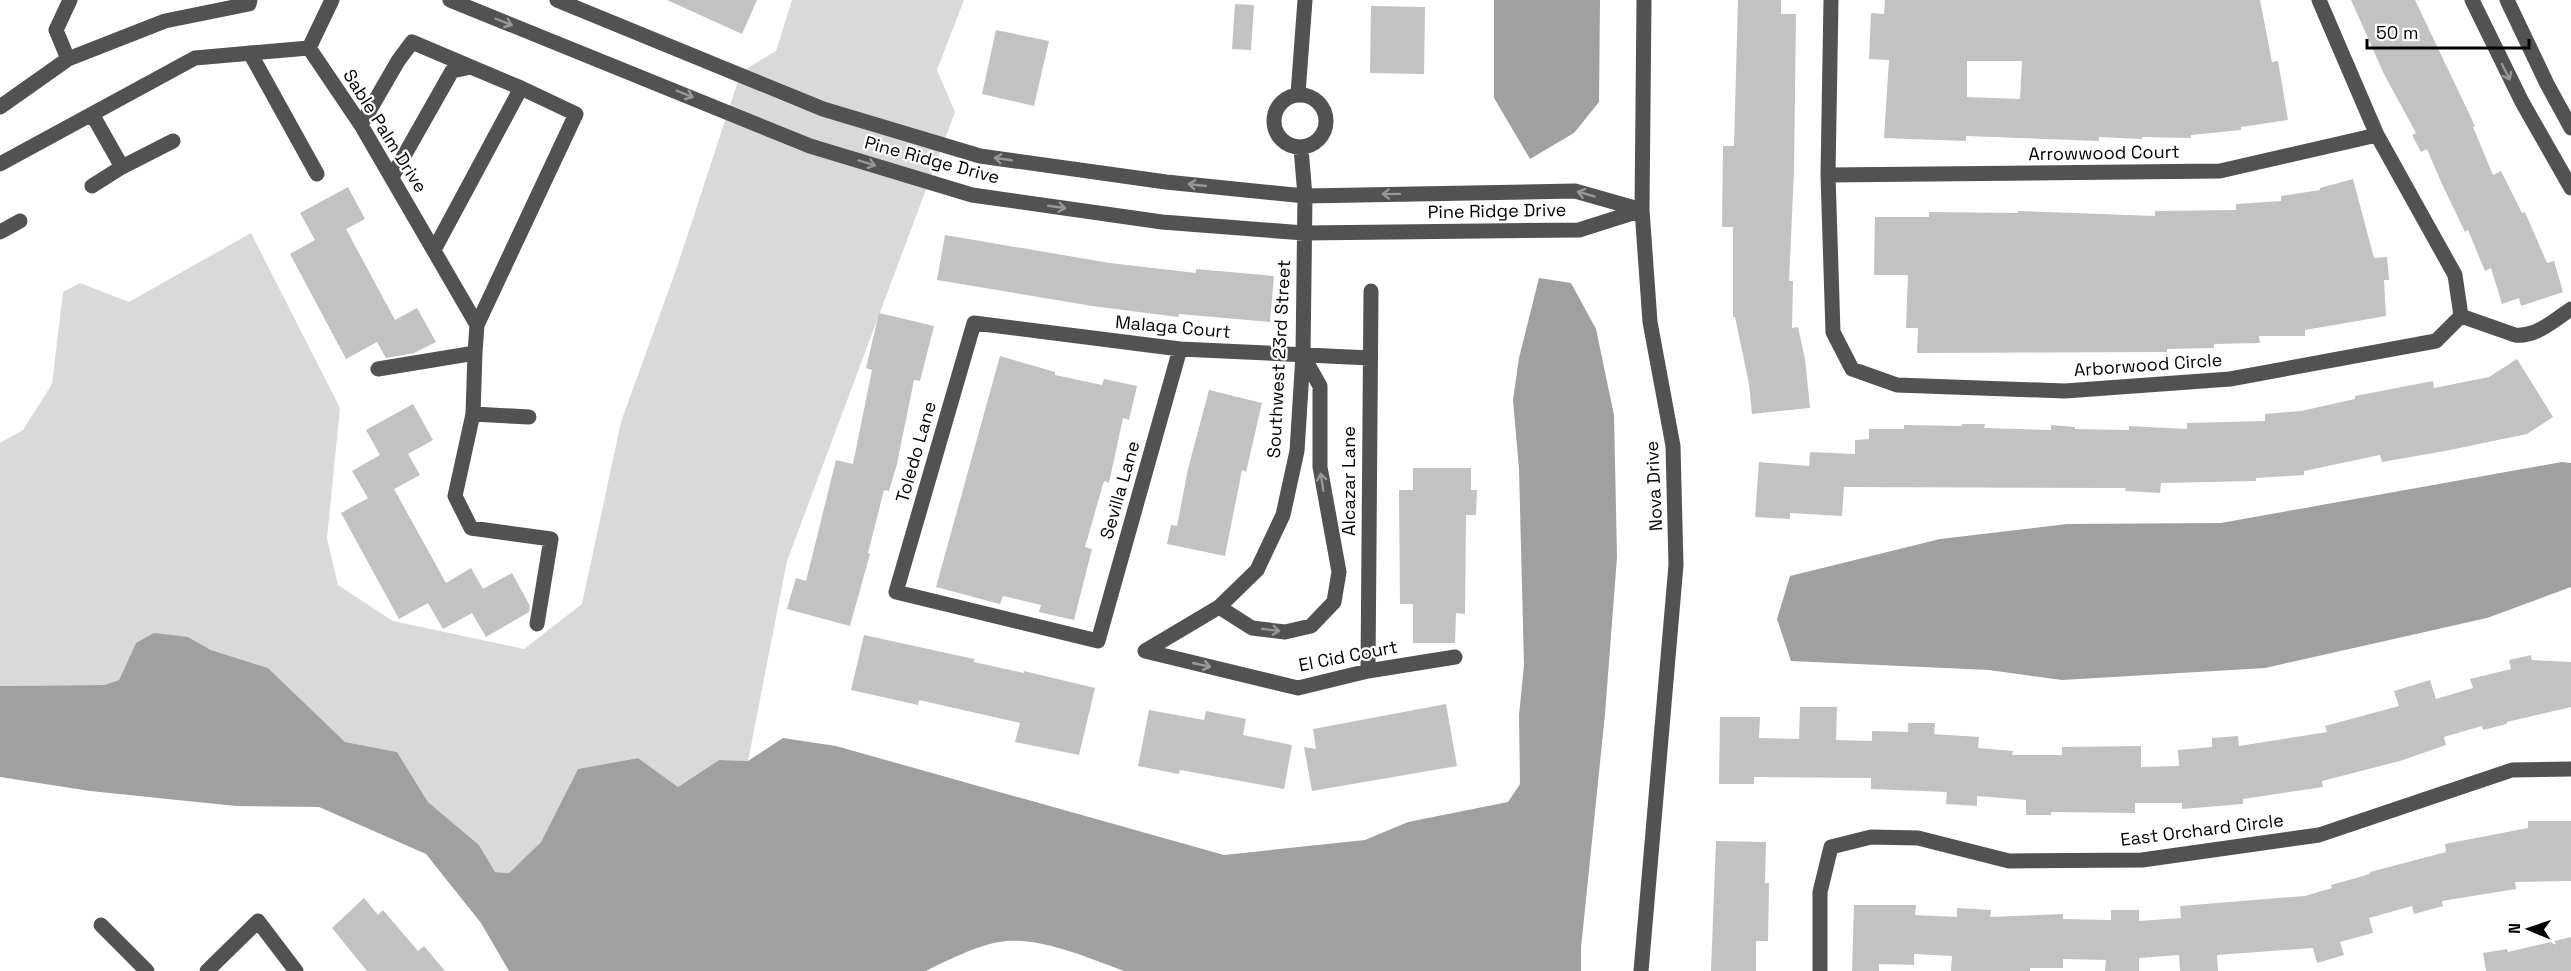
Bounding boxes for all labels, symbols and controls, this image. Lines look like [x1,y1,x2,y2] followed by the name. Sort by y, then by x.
[2367,12,2529,50] scale bar
[494,17,513,28] one-way arrow
[2376,21,2418,44] text: 50 m
[2501,62,2513,80] one-way arrow
[338,65,433,197] street label: Sable Palm Drive
[675,89,694,100] one-way arrow
[862,130,1002,189] street label: Pine Ridge Drive
[2028,140,2180,165] street label: Arrowwood Court
[994,154,1014,165] one-way arrow
[857,158,876,169] one-way arrow
[1187,179,1207,190] one-way arrow
[1576,188,1595,199] one-way arrow
[1381,189,1401,200] one-way arrow
[1427,198,1567,223] street label: Pine Ridge Drive
[1046,201,1066,212] one-way arrow
[1262,259,1295,459] street label: Southwest 23rd Street
[1114,310,1232,343] street label: Malaga Court
[2073,348,2223,381] street label: Arborwood Circle
[890,399,941,505] street label: Toledo Lane
[1337,426,1360,536] street label: Alcazar Lane
[1095,438,1145,542] street label: Sevilla Lane
[1640,440,1667,532] street label: Nova Drive
[1316,473,1327,493] one-way arrow
[1261,625,1281,636] one-way arrow
[1297,635,1399,676] street label: El Cid Court
[1192,659,1211,671] one-way arrow
[2119,808,2285,851] street label: East Orchard Circle
[2499,899,2559,959] north arrow
[2504,923,2525,934] text: N

